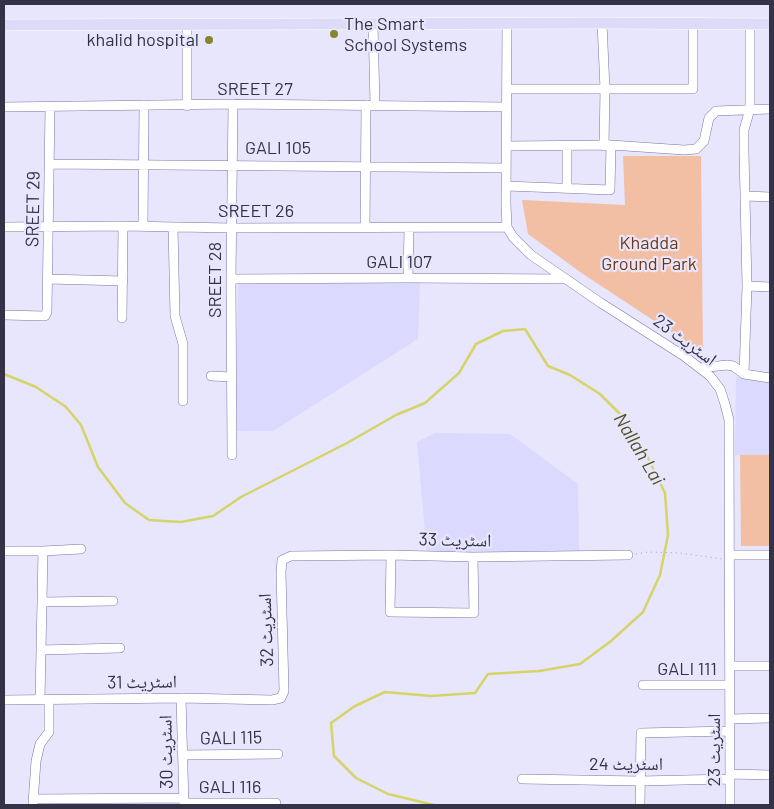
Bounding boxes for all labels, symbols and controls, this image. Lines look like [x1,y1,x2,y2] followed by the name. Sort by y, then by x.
[344,13,467,56] place label: The Smart School Systems
[328,28,340,40] marker: The Smart School Systems
[86,29,199,51] place label: khalid hospital
[203,34,215,46] marker: khalid hospital
[217,78,293,100] street label: SREET 27
[245,137,311,159] street label: GALI 105
[22,171,44,247] street label: SREET 29
[218,200,294,222] street label: SREET 26
[601,232,697,274] park label: Khadda Ground Park
[204,242,226,318] street label: SREET 28
[366,251,432,273] street label: GALI 107
[649,310,721,370] street label: اسٹریٹ 23
[609,409,669,489] water label: Nallah Lai
[418,529,492,551] street label: اسٹریٹ 33
[254,593,278,667] street label: اسٹریٹ 32
[657,658,717,680] street label: GALI 111
[107,671,177,693] street label: اسٹریٹ 31
[703,713,725,787] street label: اسٹریٹ 23
[155,715,177,789] street label: اسٹریٹ 30
[200,727,262,749] street label: GALI 115
[589,753,663,775] street label: اسٹریٹ 24
[199,776,261,798] street label: GALI 116

